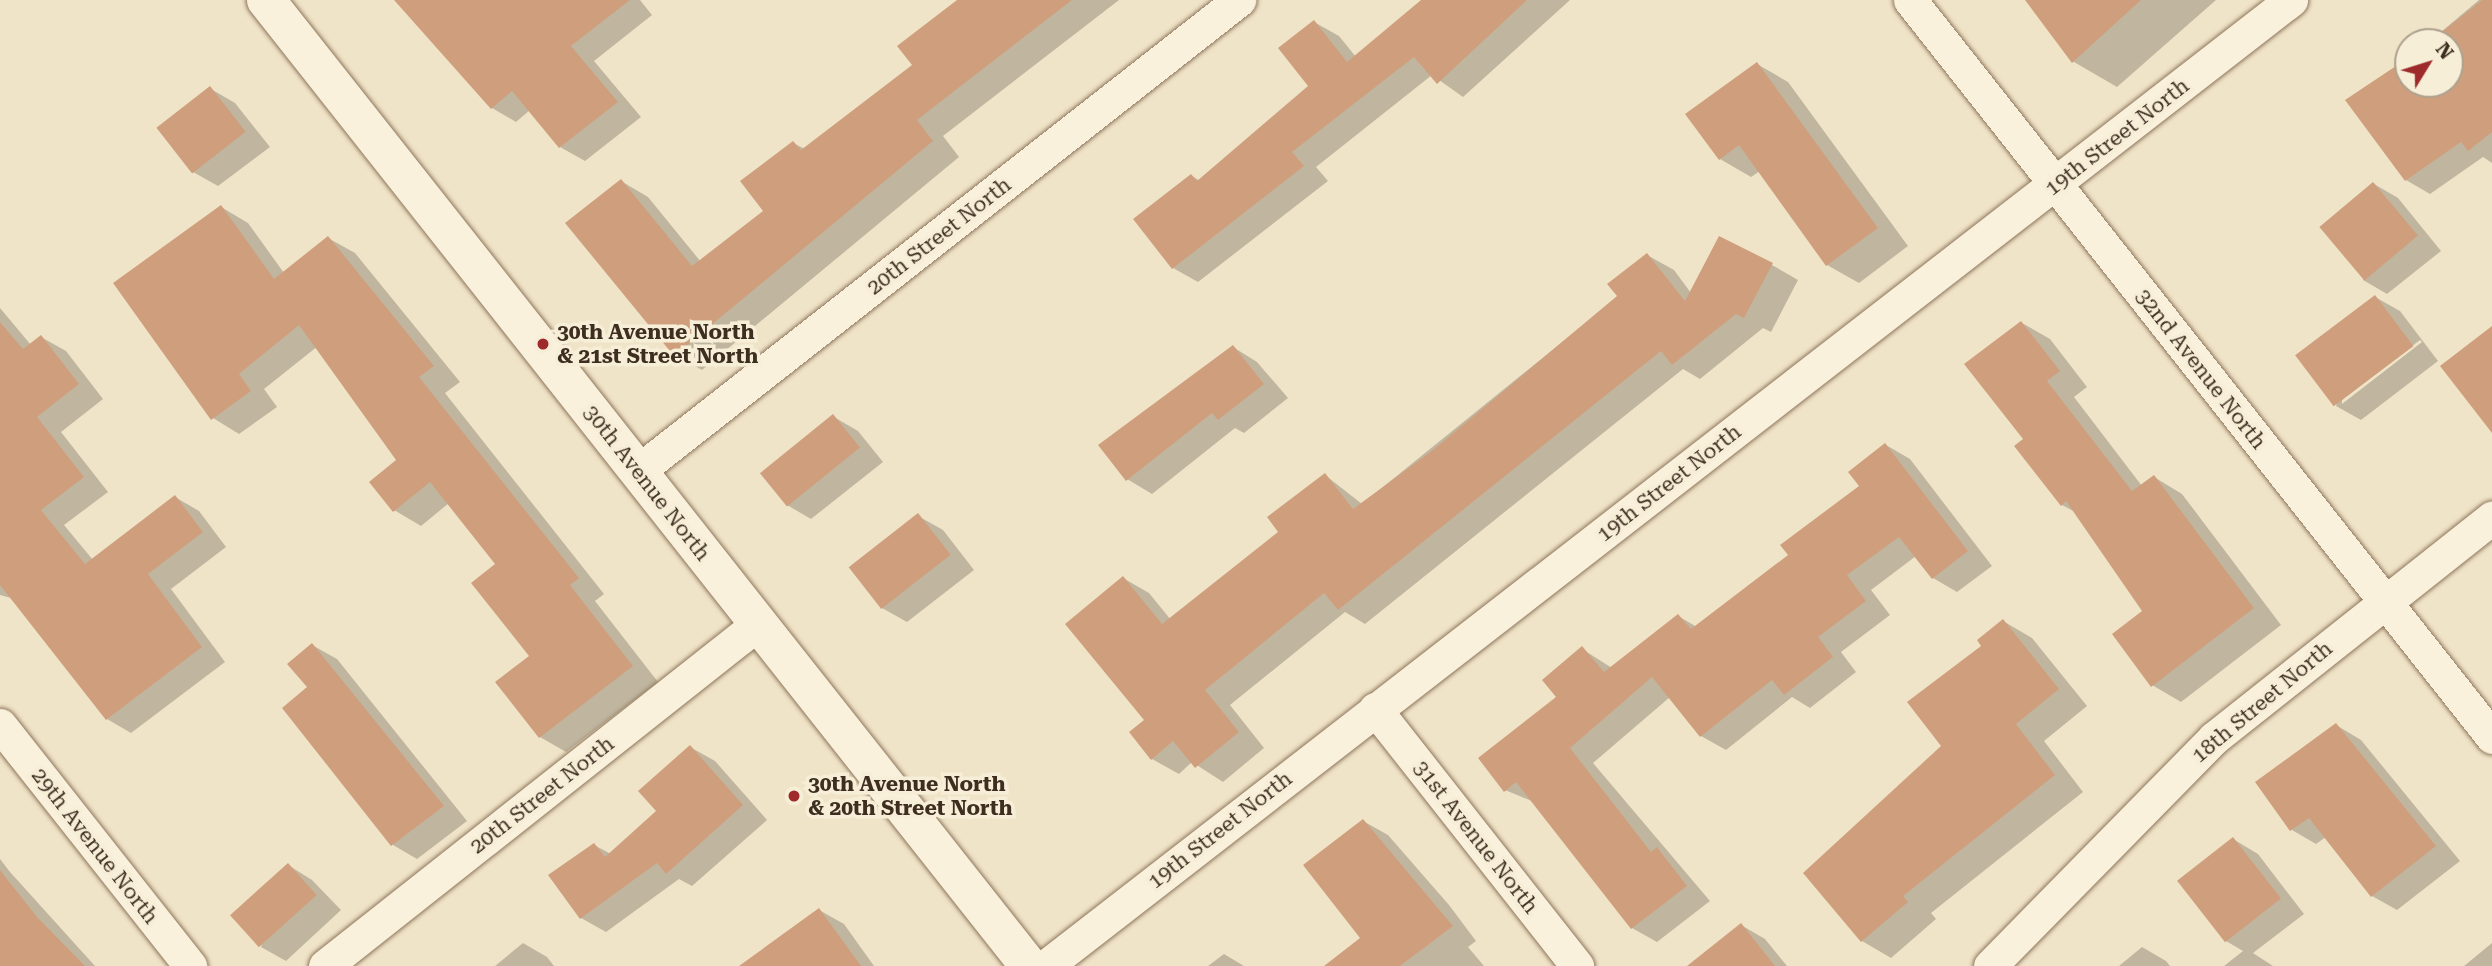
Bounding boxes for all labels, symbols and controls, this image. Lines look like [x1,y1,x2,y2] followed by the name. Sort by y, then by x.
[2394,28,2464,98] north arrow
[2431,38,2458,64] text: N
[2040,73,2194,201] street label: 19th Street North
[862,172,1016,300] street label: 20th Street North
[2131,284,2271,454] street label: 32nd Avenue North
[557,319,758,369] place label: 30th Avenue North & 21st Street North
[535,336,551,352] marker: 30th Avenue North & 21st Street North
[578,400,716,566] street label: 30th Avenue North
[1592,419,1746,547] street label: 19th Street North
[2187,636,2337,768] street label: 18th Street North
[465,731,619,859] street label: 20th Street North
[1408,756,1544,918] street label: 31st Avenue North
[26,763,164,929] street label: 29th Avenue North
[1143,766,1297,894] street label: 19th Street North
[808,771,1012,821] place label: 30th Avenue North & 20th Street North
[786,788,802,804] marker: 30th Avenue North & 20th Street North

